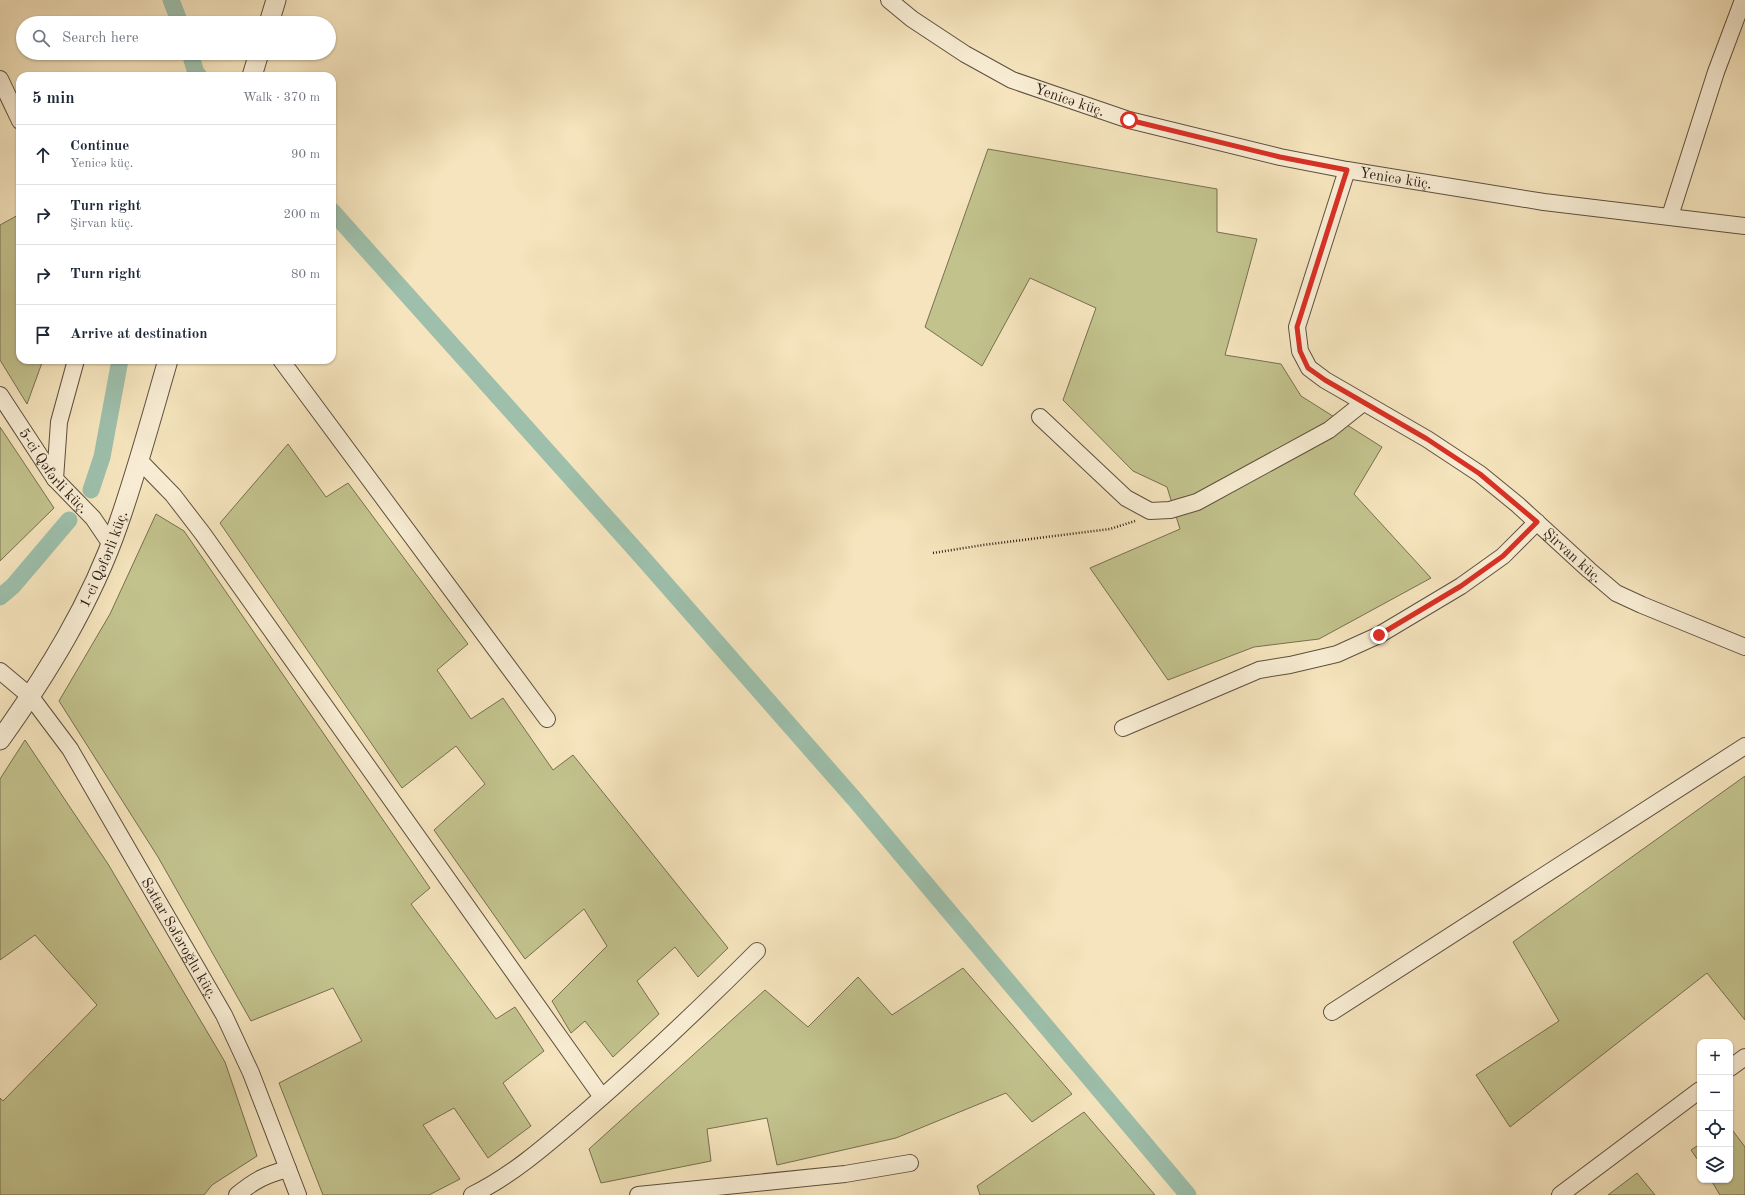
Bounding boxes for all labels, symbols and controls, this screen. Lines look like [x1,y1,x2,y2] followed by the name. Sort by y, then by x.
[16,16,336,60] search box
[30,27,52,49] icon: search
[62,31,139,46] text: Search here
[1032,82,1106,120] street label: Yenicə küç.
[32,90,75,107] text: 5 min
[243,91,320,104] text: Walk · 370 m
[1120,111,1138,129] route start
[70,139,129,154] text: Continue
[32,144,54,166] icon: ahead
[291,148,320,161] text: 90 m
[70,157,133,170] text: Yenicə küç.
[1358,166,1433,193] street label: Yenicə küç.
[70,199,141,214] text: Turn right
[32,204,54,226] icon: right
[283,208,320,221] text: 200 m
[70,217,133,230] text: Şirvan küç.
[32,264,54,286] icon: right
[70,267,141,282] text: Turn right
[291,268,320,281] text: 80 m
[32,324,54,346] icon: arrive
[70,327,208,342] text: Arrive at destination
[15,426,90,517] street label: 5-ci Qəfərli küç.
[78,509,131,611] street label: 1-ci Qəfərli küç.
[1540,526,1604,586] street label: Şirvan küç.
[1370,626,1388,644] route end
[137,876,219,1002] street label: Səttar Səfəroğlu küç.
[1697,1039,1733,1183] map controls
[1697,1039,1733,1075] button: +
[1697,1075,1733,1111] button: −
[1697,1111,1733,1147] button: locate
[1697,1147,1733,1183] button: layers

